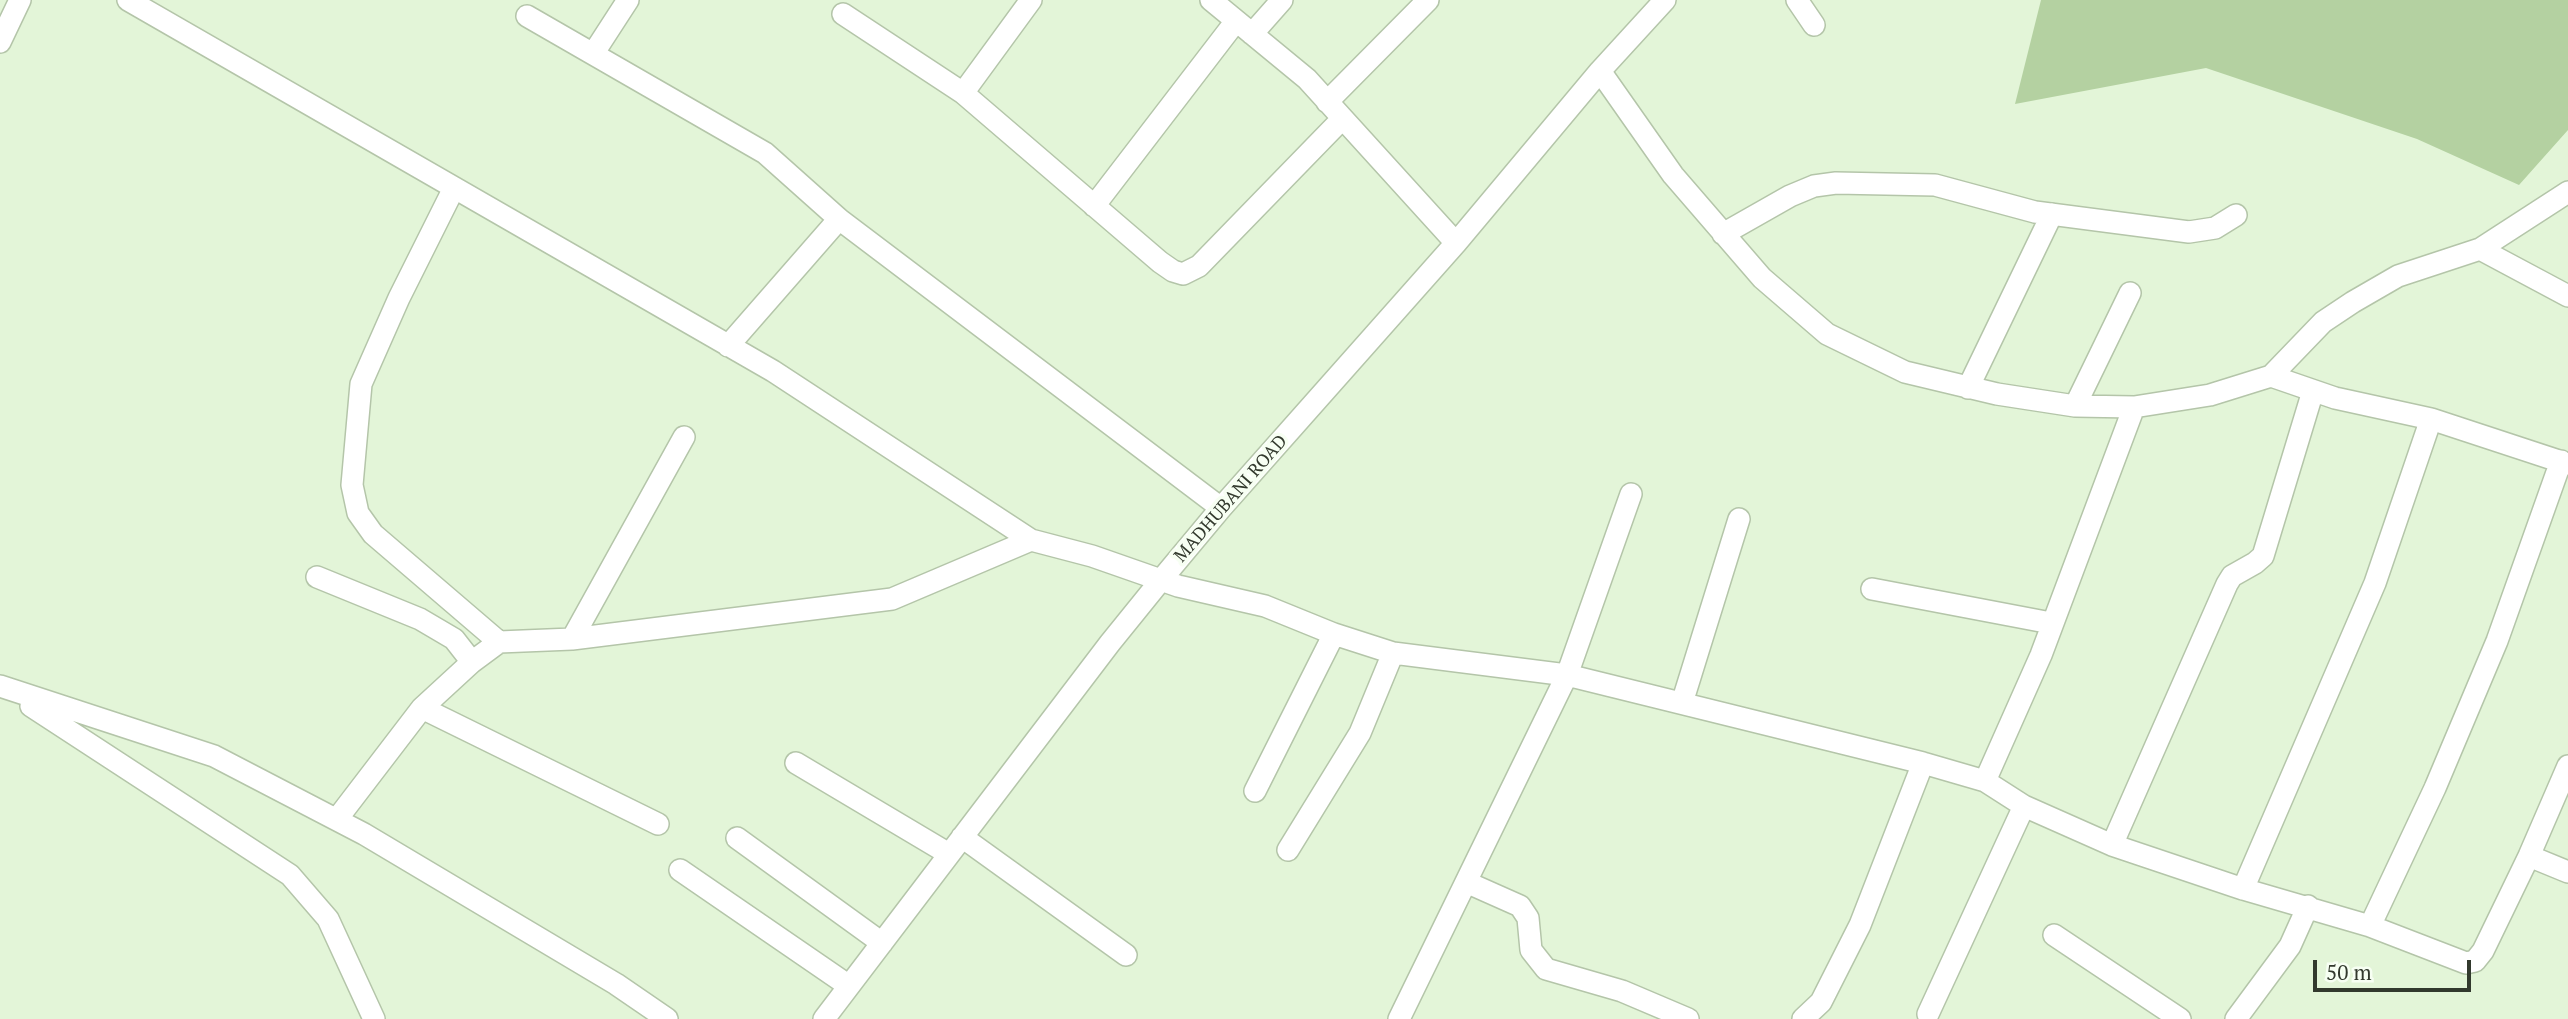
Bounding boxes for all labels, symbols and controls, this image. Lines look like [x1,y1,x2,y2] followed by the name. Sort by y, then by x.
[1170,431,1292,567] street label: MADHUBANI ROAD
[2316,946,2474,990] scale bar
[2326,958,2372,986] text: 50 m

